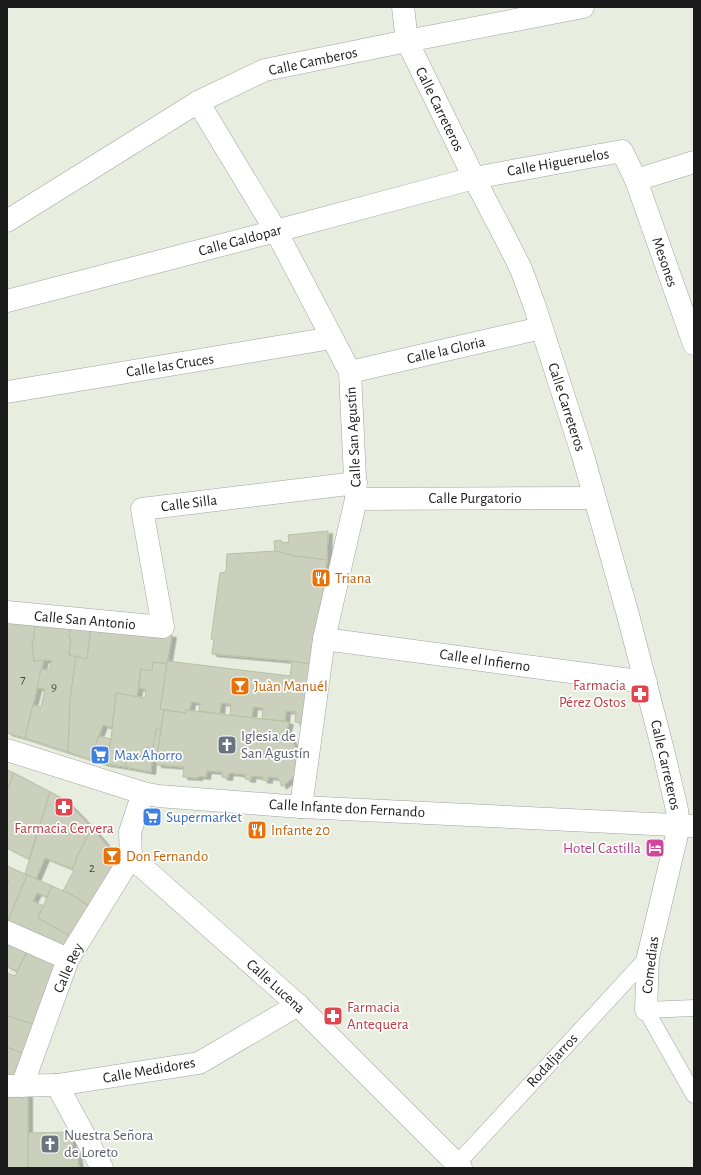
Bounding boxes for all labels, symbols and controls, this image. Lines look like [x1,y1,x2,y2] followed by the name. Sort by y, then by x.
[267,45,359,78] street label: Calle Camberos
[413,65,466,154] street label: Calle Carreteros
[506,146,610,179] street label: Calle Higueruelos
[197,222,283,259] street label: Calle Galdopar
[649,235,680,289] street label: Mesones
[406,334,487,367] street label: Calle la Gloria
[125,351,215,380] street label: Calle las Cruces
[545,361,588,453] street label: Calle Carreteros
[343,386,364,488] street label: Calle San Agustín
[428,491,522,506] street label: Calle Purgatorio
[160,493,218,514] street label: Calle Silla
[310,567,332,589] restaurant icon: Triana
[335,571,371,586] place label: Triana
[33,609,136,632] street label: Calle San Antonio
[439,647,531,674] street label: Calle el Infierno
[20,673,26,686] house number: 7
[229,675,251,697] bar icon: Juàn Manuél
[559,678,626,710] place label: Farmacia Pérez Ostos
[254,679,328,694] place label: Juàn Manuél
[51,681,57,694] house number: 9
[629,683,651,705] pharmacy icon: Farmacia Pérez Ostos
[648,719,683,812] street label: Calle Carreteros
[241,729,310,761] place label: Iglesia de San Agustín
[216,734,238,756] church icon: Iglesia de San Agustín
[89,744,111,766] supermarket icon: Max Ahorro
[114,748,182,763] place label: Max Ahorro
[53,796,75,818] pharmacy icon: Farmacia Cervera
[269,797,425,820] street label: Calle Infante don Fernando
[141,806,163,828] supermarket icon: Supermarket
[166,810,242,825] place label: Supermarket
[246,819,268,841] restaurant icon: Infante 20
[14,821,114,836] place label: Farmacia Cervera
[271,823,330,838] place label: Infante 20
[644,837,666,859] hotel icon: Hotel Castilla
[563,841,641,856] place label: Hotel Castilla
[101,845,123,867] bar icon: Don Fernando
[126,849,208,864] place label: Don Fernando
[89,862,95,875] house number: 2
[640,936,661,995] street label: Comedias
[51,941,86,995] street label: Calle Rey
[244,956,308,1016] street label: Calle Lucena
[347,1000,409,1032] place label: Farmacia Antequera
[322,1005,344,1027] pharmacy icon: Farmacia Antequera
[524,1031,581,1090] street label: Rodaljarros
[102,1055,197,1086] street label: Calle Medidores
[64,1128,153,1160] place label: Nuestra Señora de Loreto
[39,1133,61,1155] church icon: Nuestra Señora de Loreto

